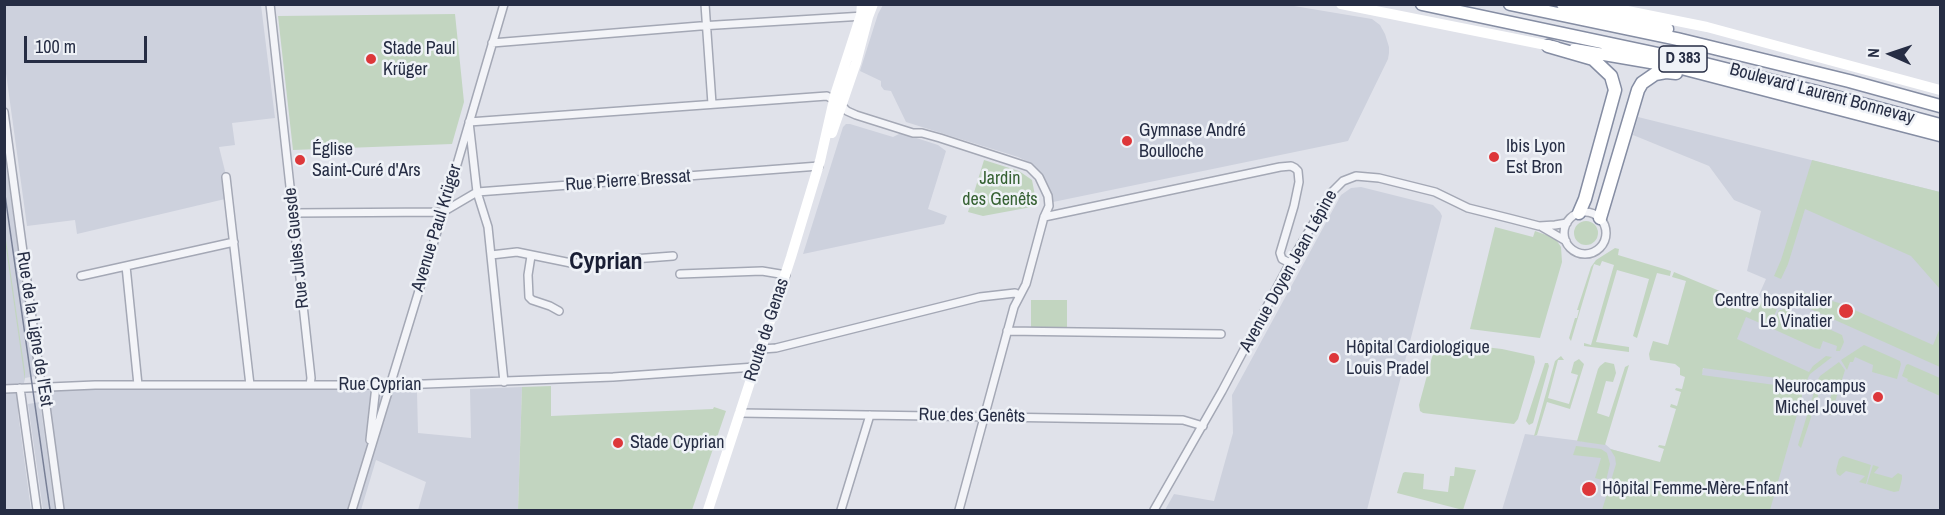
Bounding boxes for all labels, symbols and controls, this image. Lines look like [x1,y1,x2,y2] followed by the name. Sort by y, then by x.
[27,24,150,62] scale bar
[1861,24,1921,84] north arrow
[35,34,76,59] text: 100 m
[383,38,455,80] place label: Stade Paul Krüger
[1659,46,1707,72] road number: D 383
[1862,48,1884,58] text: N
[364,52,378,66] marker: Stade Paul Krüger
[1727,59,1917,129] street label: Boulevard Laurent Bonnevay
[1139,120,1246,162] place label: Gymnase André Boulloche
[1120,134,1134,148] marker: Gymnase André Boulloche
[1506,136,1565,178] place label: Ibis Lyon Est Bron
[312,139,421,182] place label: Église Saint-Curé d'Ars
[1487,150,1501,164] marker: Ibis Lyon Est Bron
[293,153,307,167] marker: Église Saint-Curé d'Ars
[407,162,467,294] street label: Avenue Paul Krüger
[565,166,691,196] street label: Rue Pierre Bressat
[962,168,1038,210] park label: Jardin des Genêts
[280,186,314,310] street label: Rue Jules Guesde
[1235,186,1343,356] street label: Avenue Doyen Jean Lépine
[569,249,643,277] district label: Cyprian
[11,250,57,408] street label: Rue de la Ligne de l'Est
[740,276,794,384] street label: Route de Genas
[1715,290,1832,332] place label: Centre hospitalier Le Vinatier
[1837,302,1855,320] marker: Centre hospitalier Le Vinatier
[1346,337,1490,380] place label: Hôpital Cardiologique Louis Pradel
[1327,351,1341,365] marker: Hôpital Cardiologique Louis Pradel
[339,374,421,396] street label: Rue Cyprian
[1774,376,1866,418] place label: Neurocampus Michel Jouvet
[1871,390,1885,404] marker: Neurocampus Michel Jouvet
[918,404,1026,428] street label: Rue des Genêts
[630,432,724,454] place label: Stade Cyprian
[611,436,625,450] marker: Stade Cyprian
[1602,478,1788,500] place label: Hôpital Femme-Mère-Enfant
[1580,480,1598,498] marker: Hôpital Femme-Mère-Enfant

